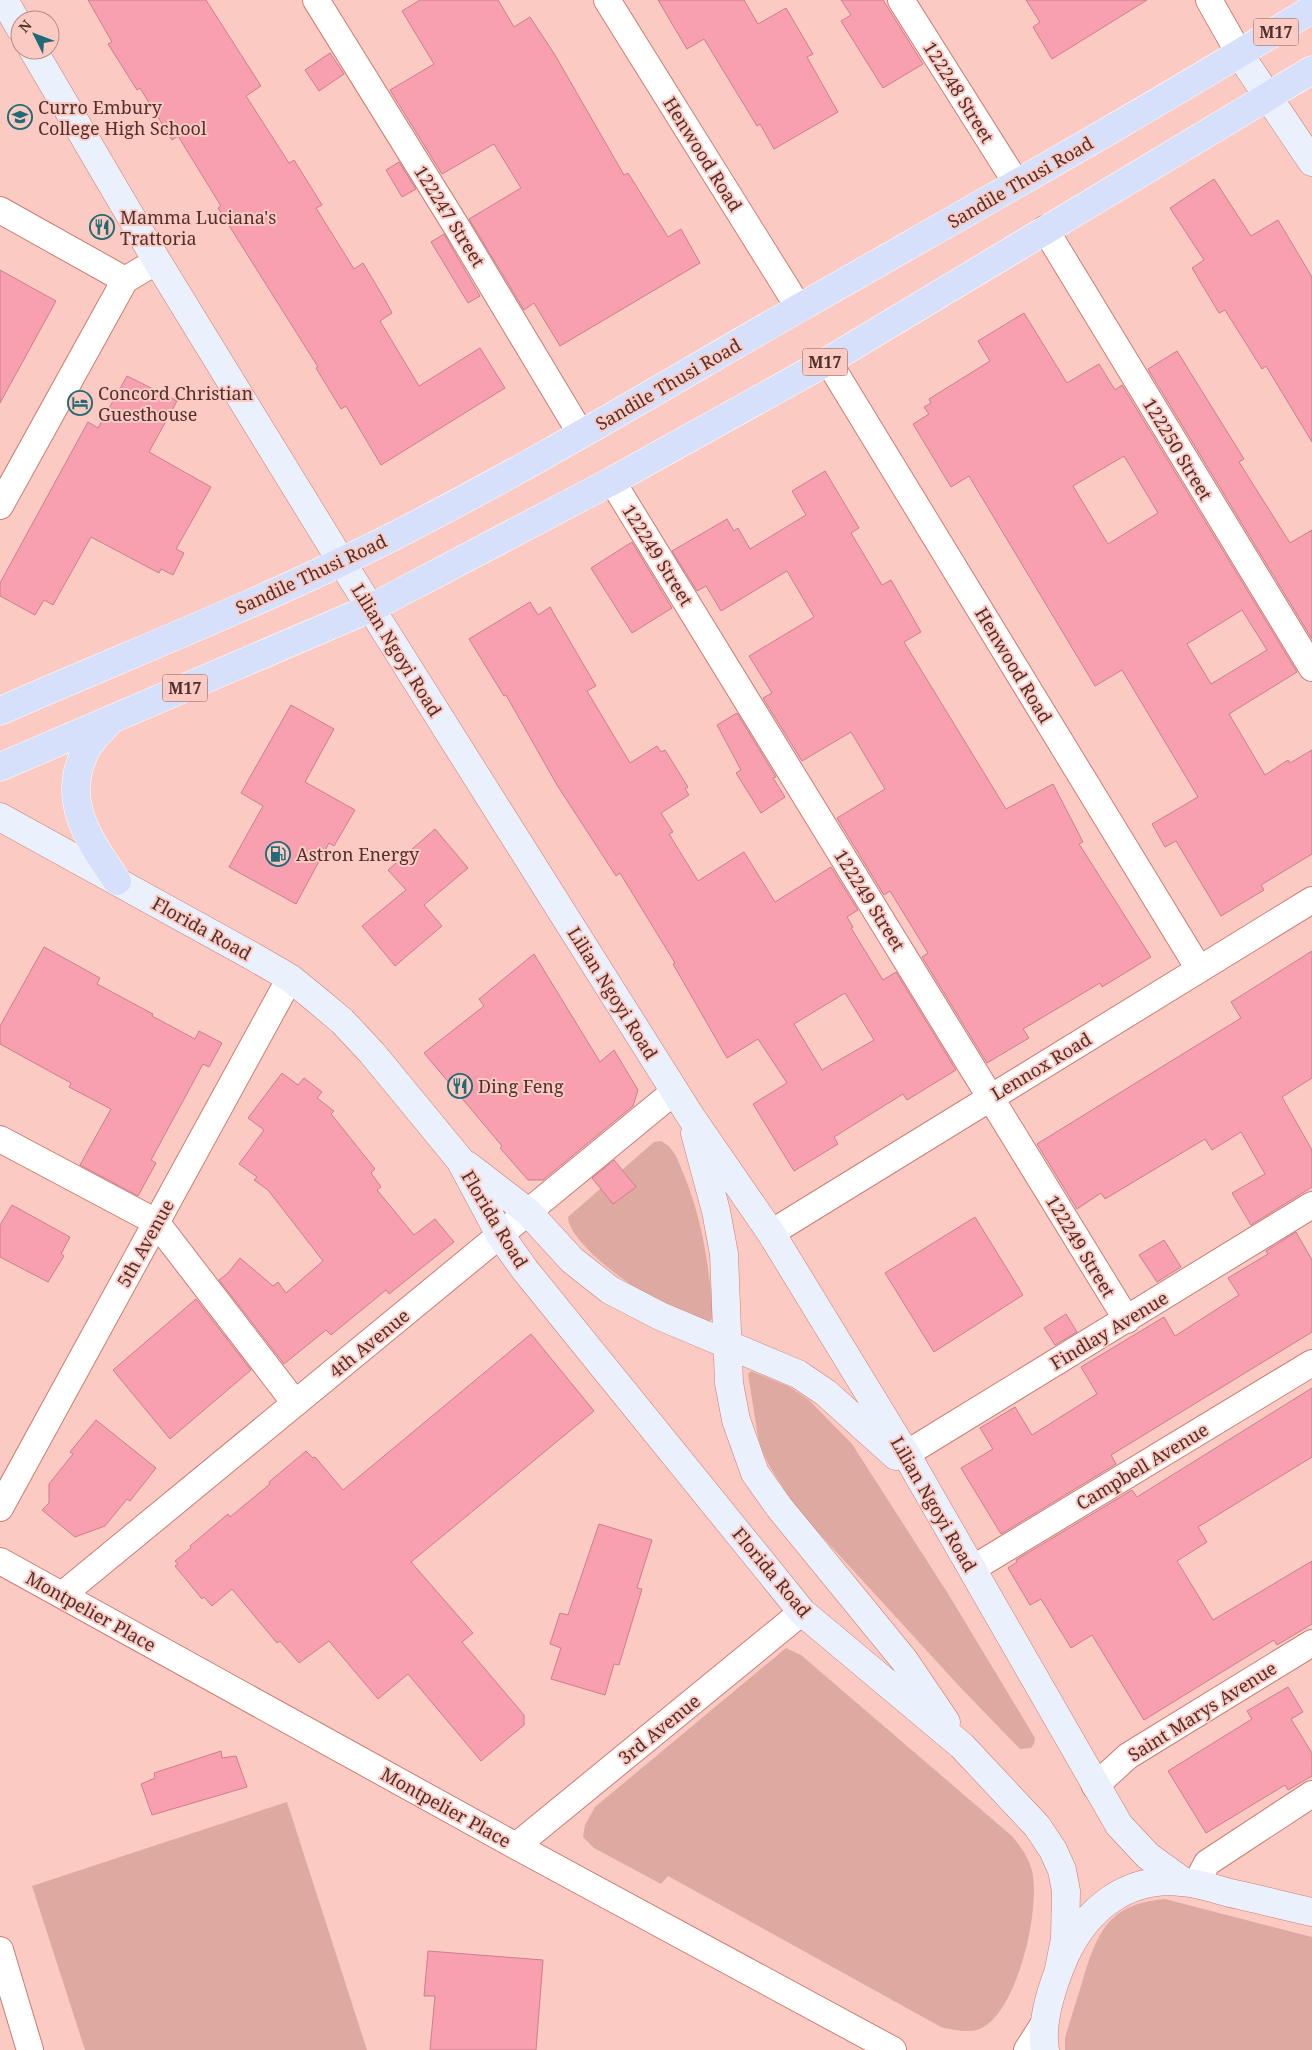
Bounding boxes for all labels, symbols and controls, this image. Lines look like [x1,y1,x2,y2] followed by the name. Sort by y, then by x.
[10,10,60,60] north arrow
[14,16,36,36] text: N
[1254,18,1298,46] road number: M17
[918,37,1000,147] street label: 122248 Street
[658,92,748,216] street label: Henwood Road
[38,95,207,140] place label: Curro Embury College High School
[7,104,33,130] school or university icon: Curro Embury College High School
[943,131,1097,233] street label: Sandile Thusi Road
[409,161,491,271] street label: 122247 Street
[120,205,276,250] place label: Mamma Luciana's Trattoria
[89,214,115,240] restaurant icon: Mamma Luciana's Trattoria
[591,333,745,435] street label: Sandile Thusi Road
[802,348,848,376] road number: M17
[98,381,254,426] place label: Concord Christian Guesthouse
[67,390,93,416] hotel icon: Concord Christian Guesthouse
[1138,393,1218,505] street label: 122250 Street
[617,500,699,610] street label: 122249 Street
[232,528,390,620] street label: Sandile Thusi Road
[347,579,447,721] street label: Lilian Ngoyi Road
[970,603,1058,727] street label: Henwood Road
[162,674,208,701] road number: M17
[265,841,291,867] fuel station icon: Astron Energy
[296,842,420,866] place label: Astron Energy
[829,845,911,955] street label: 122249 Street
[148,891,256,965] street label: Florida Road
[563,922,663,1064] street label: Lilian Ngoyi Road
[986,1027,1096,1105] street label: Lennox Road
[447,1073,473,1099] restaurant icon: Ding Feng
[478,1074,564,1098] place label: Ding Feng
[456,1166,534,1272] street label: Florida Road
[1041,1190,1121,1302] street label: 122249 Street
[111,1195,179,1291] street label: 5th Avenue
[1046,1285,1172,1375] street label: Findlay Avenue
[324,1303,414,1383] street label: 4th Avenue
[1071,1417,1213,1515] street label: Campbell Avenue
[886,1432,982,1576] street label: Lilian Ngoyi Road
[727,1522,817,1622] street label: Florida Road
[22,1565,160,1657] street label: Montpelier Place
[1123,1655,1281,1767] street label: Saint Marys Avenue
[613,1689,705,1769] street label: 3rd Avenue
[377,1761,515,1853] street label: Montpelier Place

